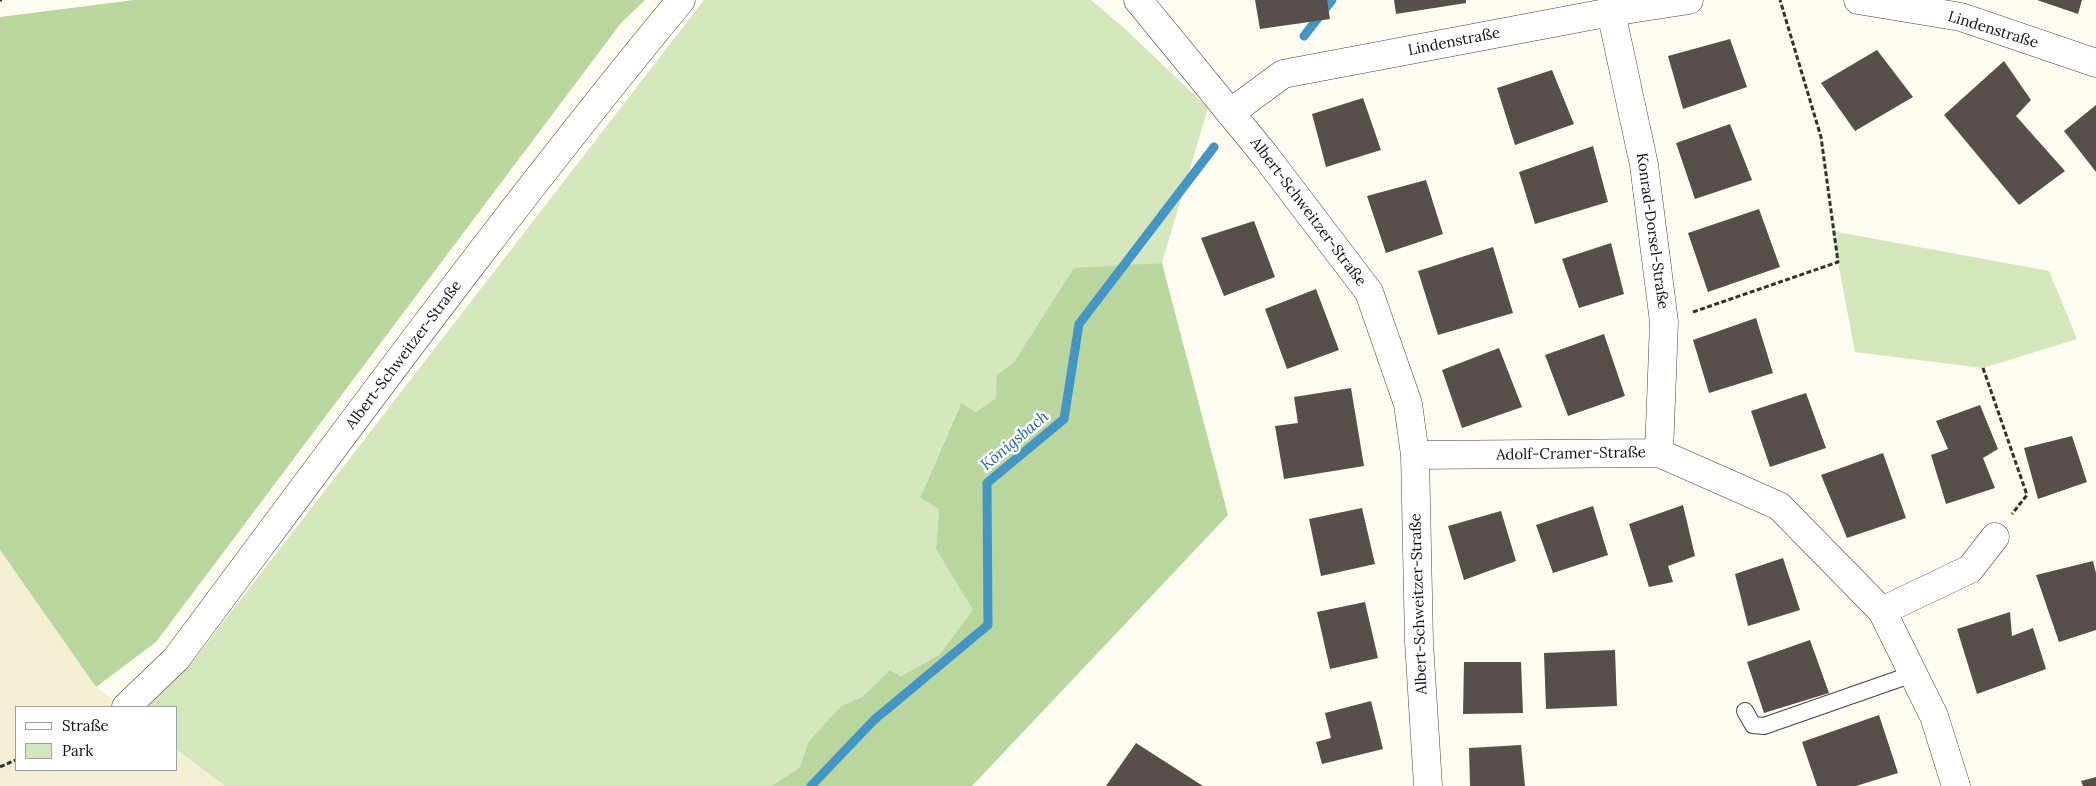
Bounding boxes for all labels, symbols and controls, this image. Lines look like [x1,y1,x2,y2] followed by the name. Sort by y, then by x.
[1946,8,2040,52] street label: Lindenstraße
[1406,24,1502,60] street label: Lindenstraße
[1246,134,1370,290] street label: Albert-Schweitzer-Straße
[1632,152,1672,310] street label: Konrad-Dorsel-Straße
[342,277,466,433] street label: Albert-Schweitzer-Straße
[977,407,1053,475] water label: Königsbach
[1496,444,1646,464] street label: Adolf-Cramer-Straße
[1407,513,1431,695] street label: Albert-Schweitzer-Straße
[15,706,178,771] legend
[62,716,109,735] text: Straße
[62,741,93,760] text: Park

